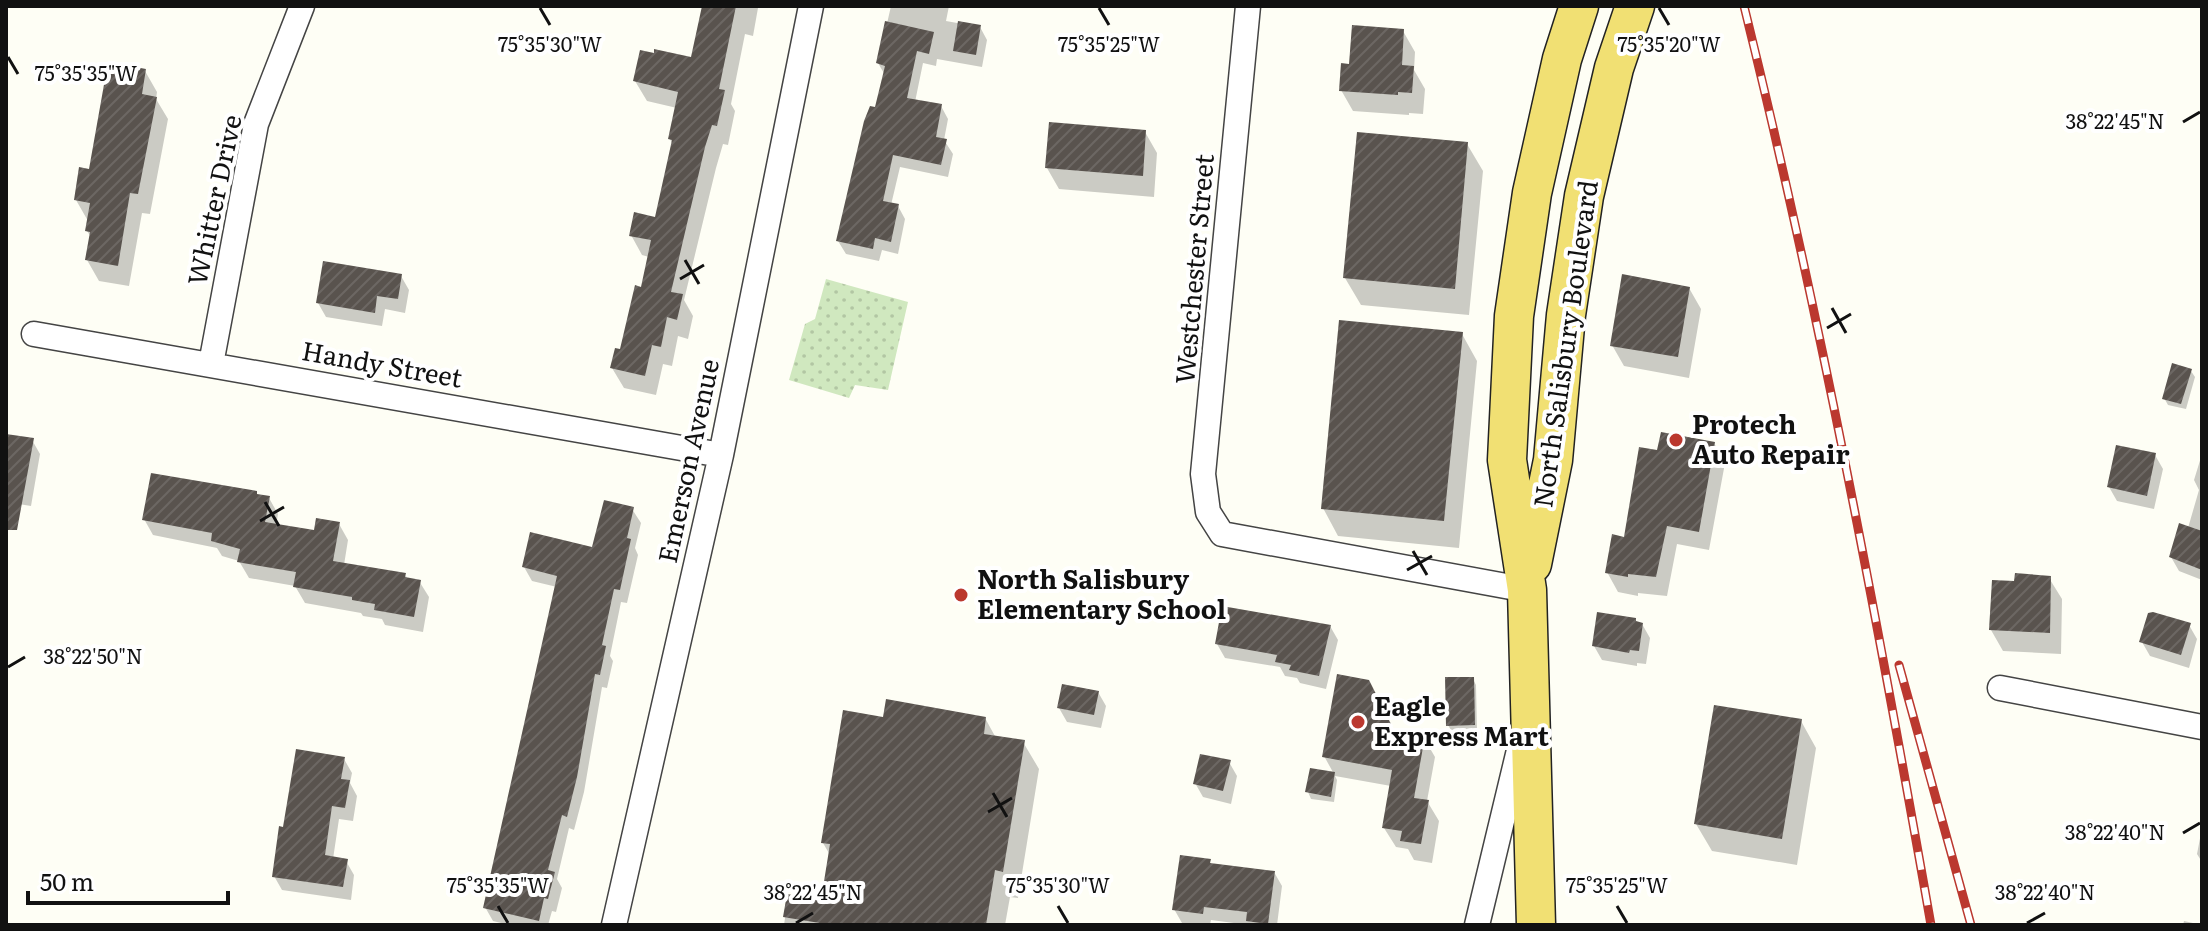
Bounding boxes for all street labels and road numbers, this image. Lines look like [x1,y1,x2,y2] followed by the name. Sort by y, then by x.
[175,111,250,288] street label: Whitter Drive
[1163,152,1222,386] street label: Westchester Street
[1521,177,1606,510] street label: North Salisbury Boulevard
[299,329,466,396] street label: Handy Street
[646,355,727,566] street label: Emerson Avenue

